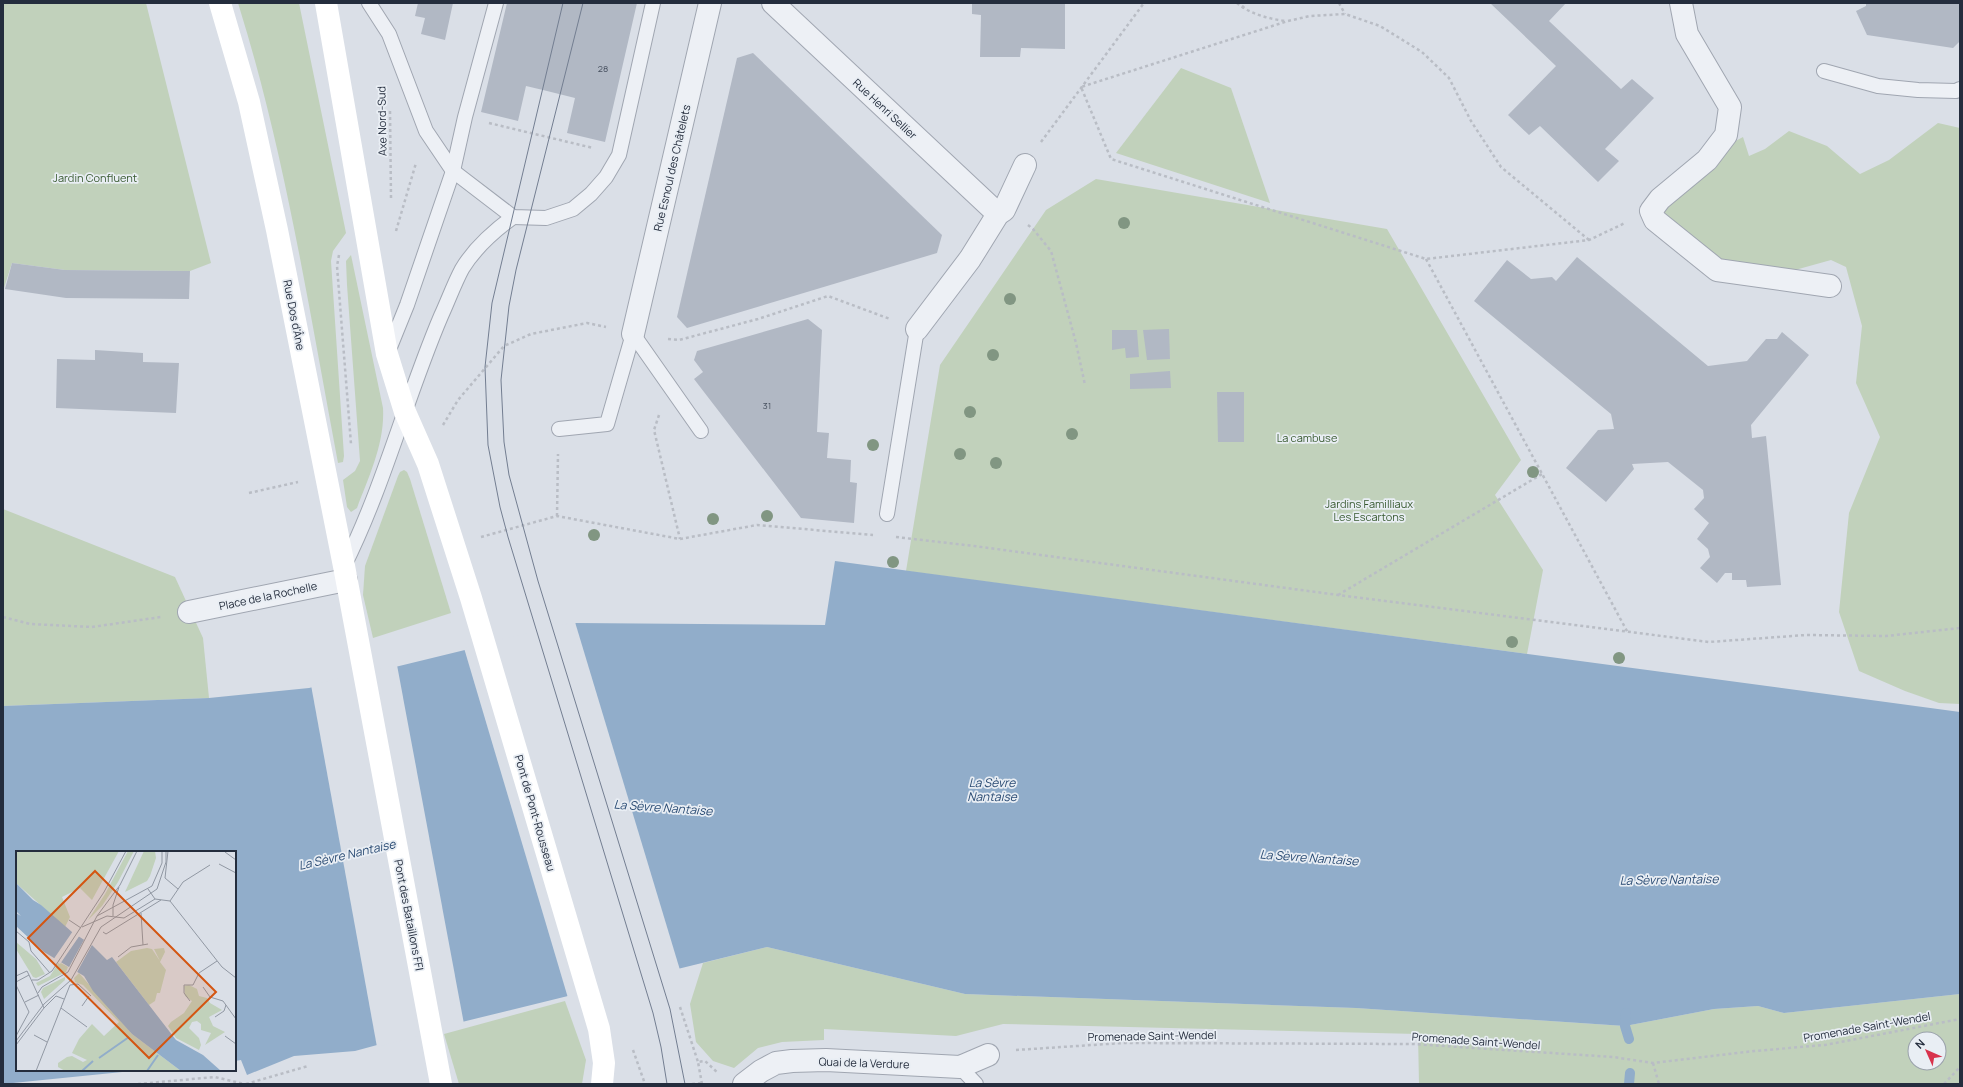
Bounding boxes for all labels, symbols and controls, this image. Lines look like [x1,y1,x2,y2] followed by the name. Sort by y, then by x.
[598,62,608,75] house number: 28
[850,75,921,142] street label: Rue Henri Sellier
[373,86,390,156] street label: Axe Nord-Sud
[650,103,693,233] street label: Rue Esnoul des Châtelets
[53,170,137,185] park label: Jardin Confluent
[280,278,309,352] street label: Rue Dos d'Âne
[763,399,771,412] house number: 31
[1277,430,1338,445] park label: La cambuse
[1325,496,1413,524] park label: Jardins Familliaux Les Escartons
[217,578,319,613] street label: Place de la Rochelle
[512,753,559,873] street label: Pont de Pont-Rousseau
[967,774,1018,805] water label: La Sèvre Nantaise
[613,796,714,819] water label: La Sèvre Nantaise
[297,835,398,874] water label: La Sèvre Nantaise
[1259,846,1360,869] water label: La Sèvre Nantaise
[16,851,236,1071] inset map
[391,858,428,972] street label: Pont des Bataillons FFI
[1620,870,1719,889] water label: La Sèvre Nantaise
[1802,1008,1932,1045] street label: Promenade Saint-Wendel
[1087,1027,1217,1044] street label: Promenade Saint-Wendel
[1411,1029,1541,1052] street label: Promenade Saint-Wendel
[1907,1031,1947,1071] north arrow
[1911,1035,1928,1052] text: N
[818,1053,910,1072] street label: Quai de la Verdure

